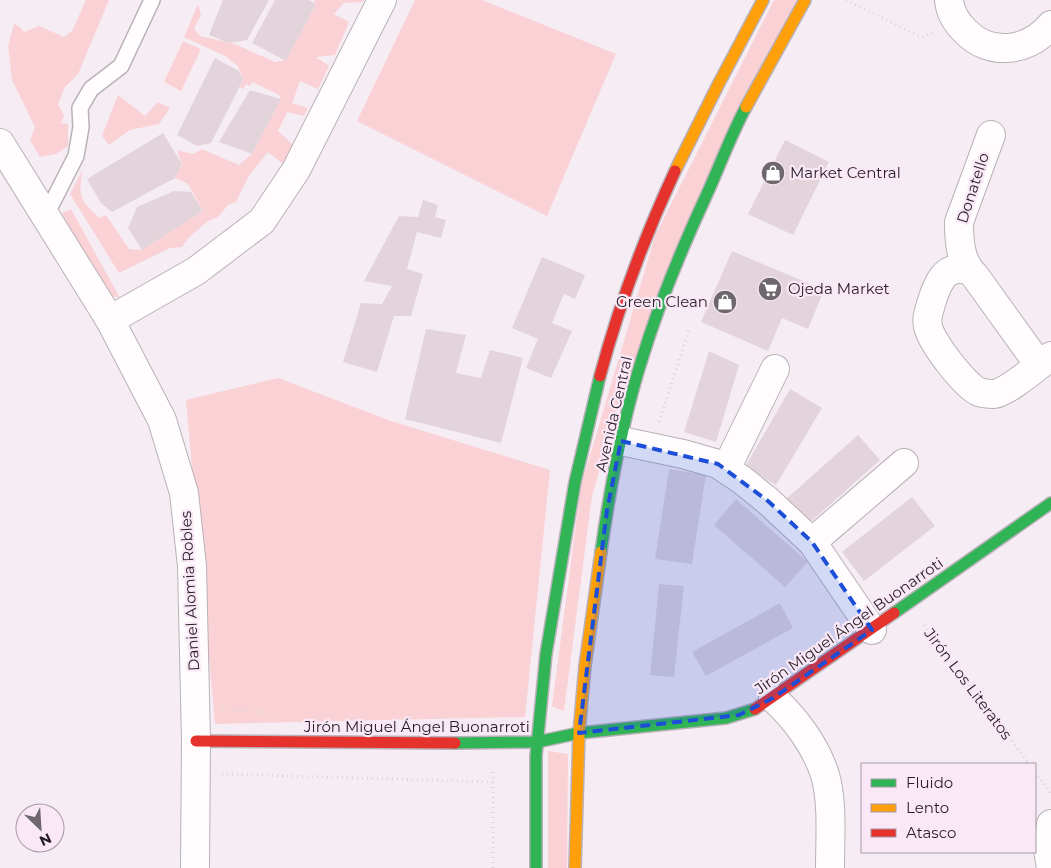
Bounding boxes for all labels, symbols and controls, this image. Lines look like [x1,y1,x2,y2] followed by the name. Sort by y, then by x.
[952,150,993,226] street label: Donatello
[760,160,786,186] shop icon: Market Central
[790,163,901,182] place label: Market Central
[757,276,783,302] supermarket icon: Ojeda Market
[788,279,890,298] place label: Ojeda Market
[712,289,738,315] shop icon: Green Clean
[616,292,708,311] place label: Green Clean
[591,354,636,474] street label: Avenida Central
[176,511,203,672] street label: Daniel Alomia Robles
[750,553,947,699] street label: Jirón Miguel Ángel Buonarroti
[920,623,1016,743] street label: Jirón Los Literatos
[303,717,530,736] street label: Jirón Miguel Ángel Buonarroti
[861,763,1036,853] legend
[906,773,953,792] text: Fluido
[906,798,949,817] text: Lento
[15,803,65,853] north arrow
[906,823,956,842] text: Atasco
[37,829,54,850] text: N

